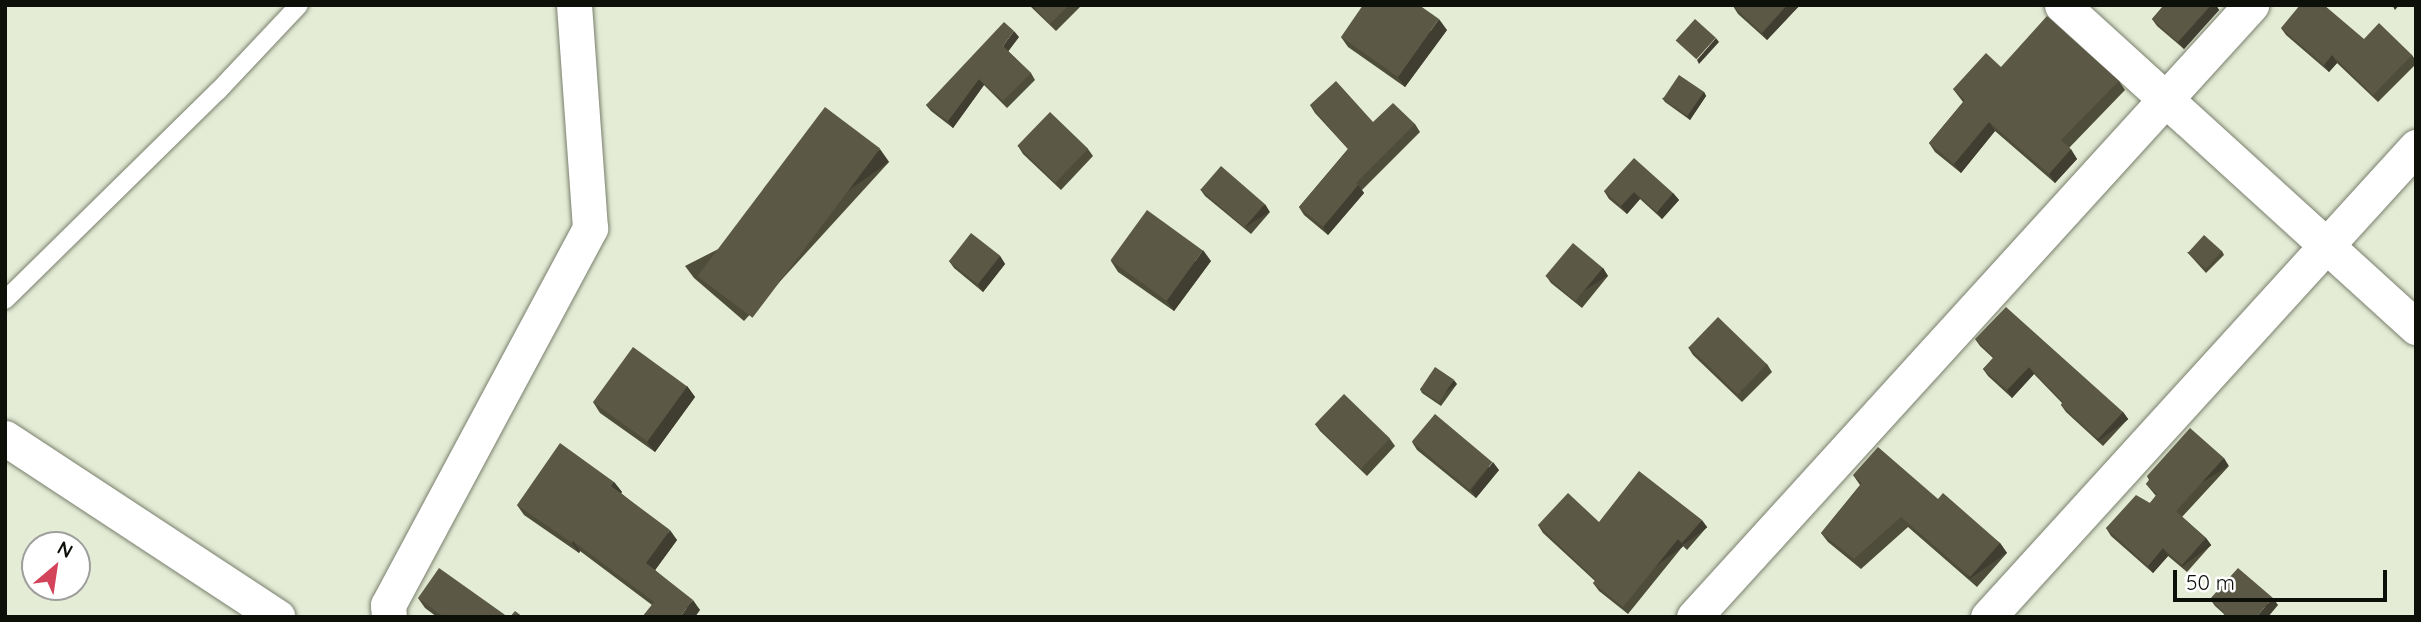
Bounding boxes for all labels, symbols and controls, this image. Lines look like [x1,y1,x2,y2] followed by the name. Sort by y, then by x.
[21,531,91,601] north arrow
[53,536,77,563] text: N
[2176,556,2390,600] scale bar
[2186,569,2235,595] text: 50 m

